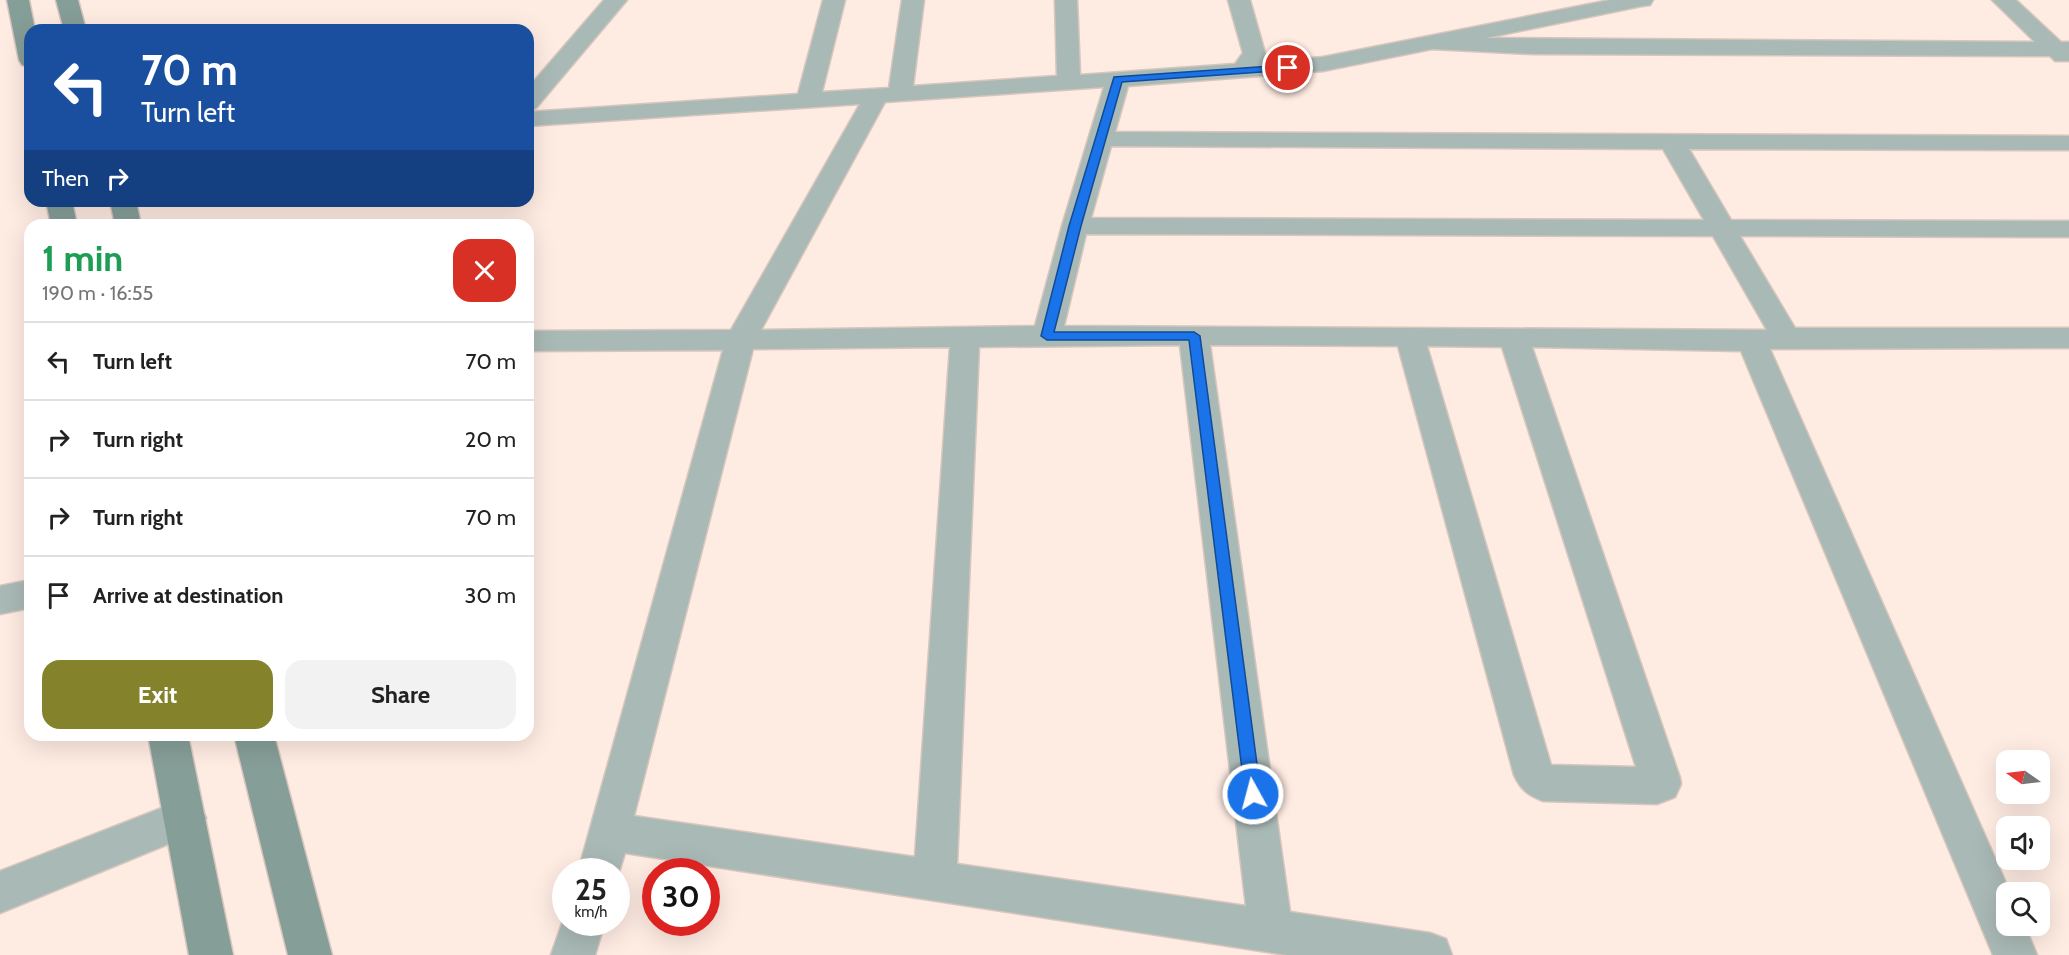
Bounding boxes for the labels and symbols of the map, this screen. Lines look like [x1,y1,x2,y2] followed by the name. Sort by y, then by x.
[1262,42,1313,93] pin
[1996,750,2050,804] north arrow
[1221,762,1285,826] position arrow
[642,858,720,936] speed limit sign: 30

